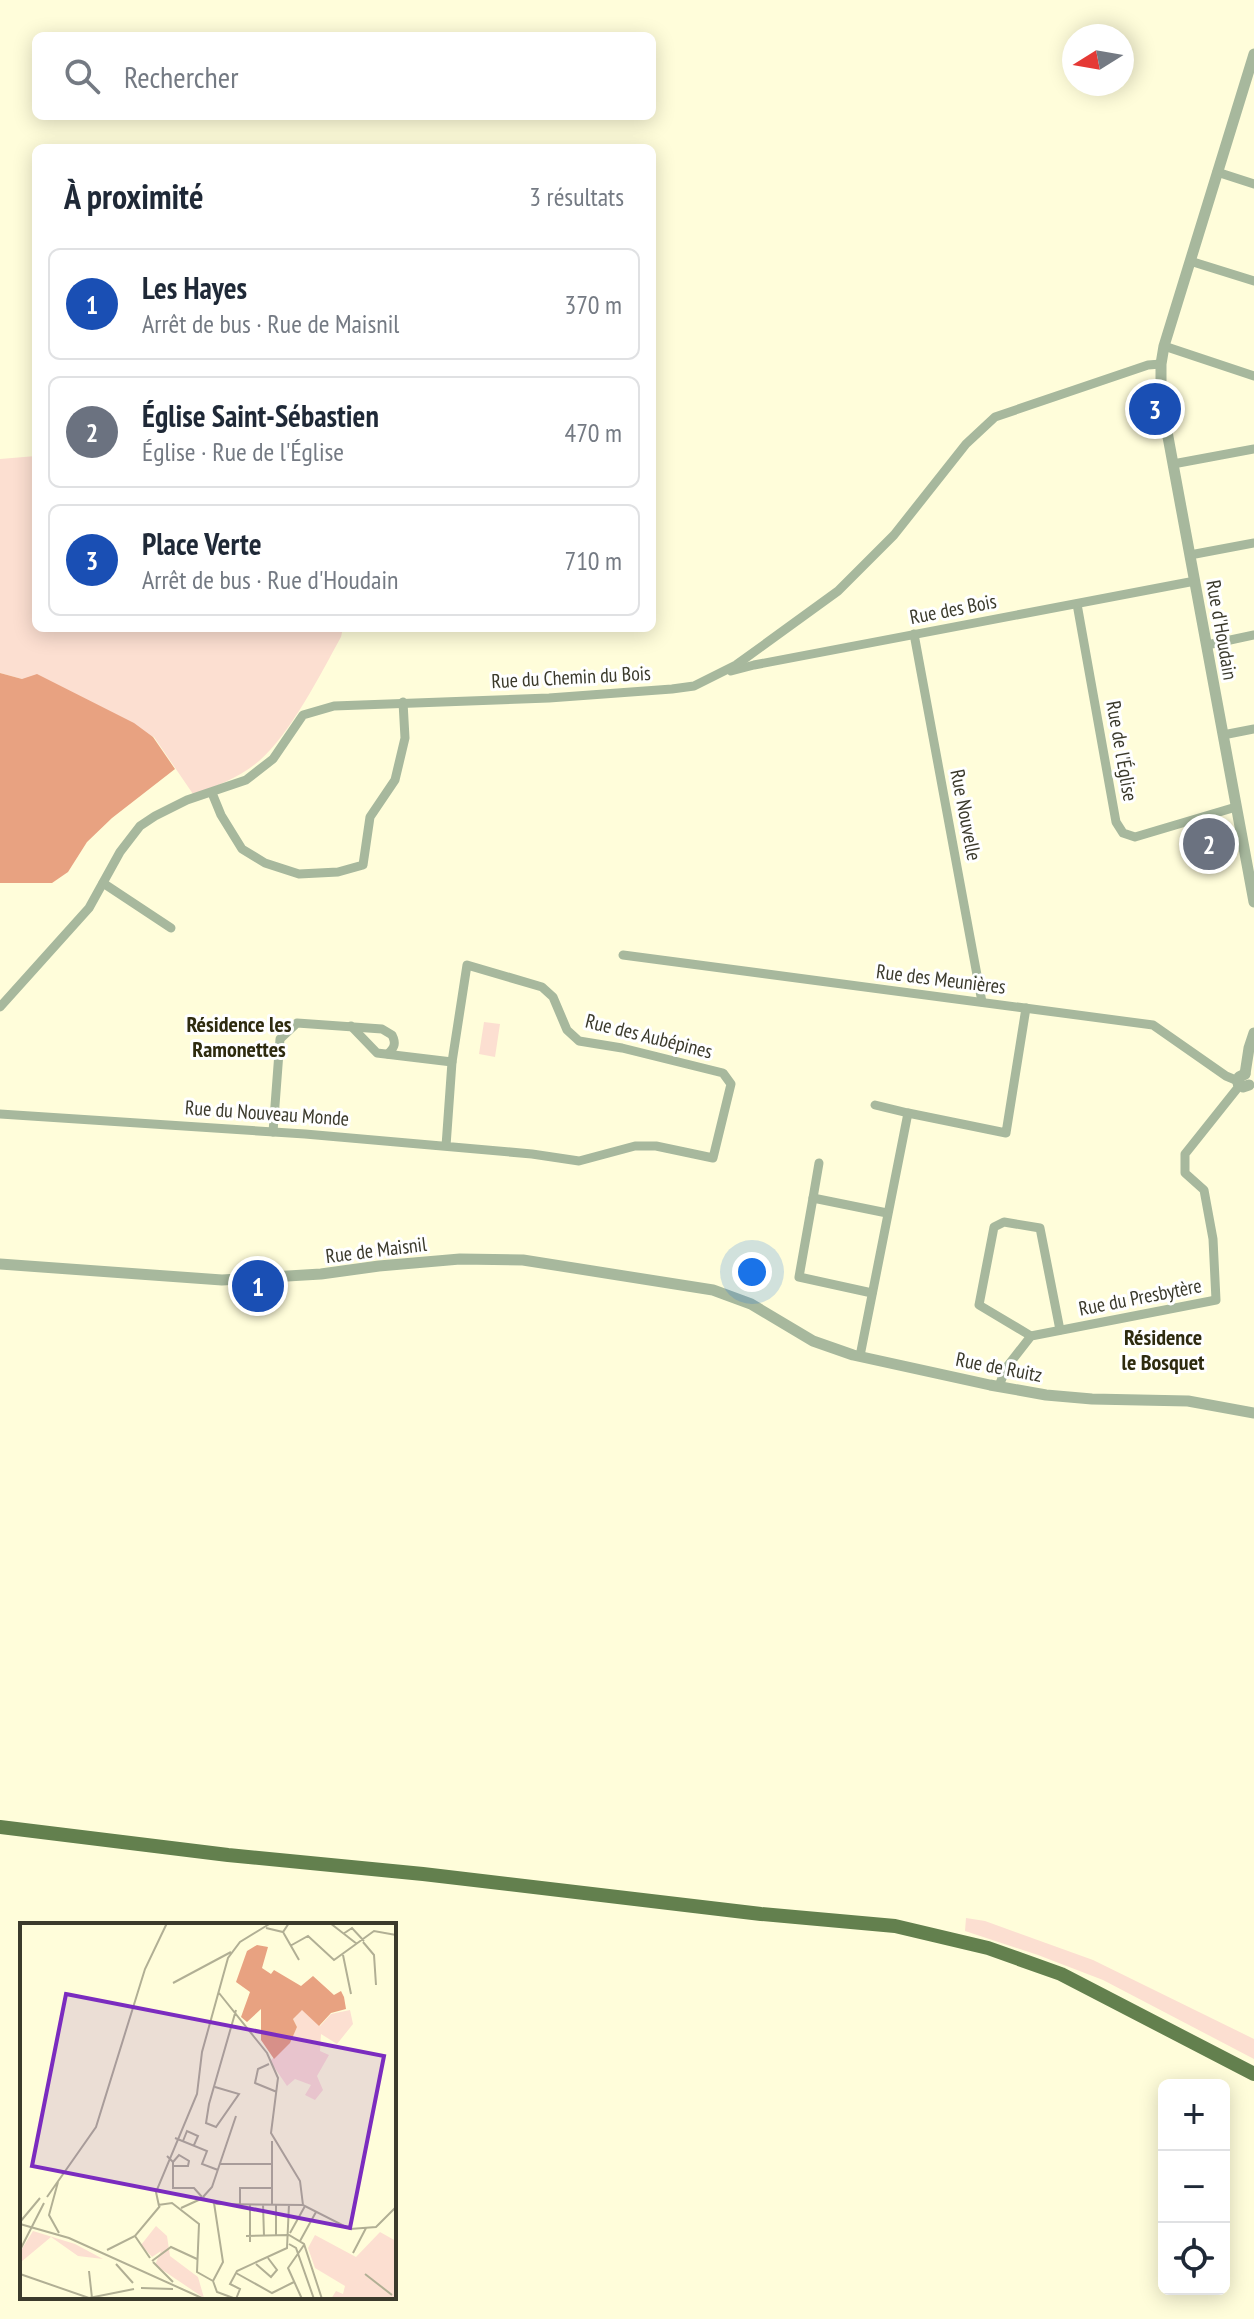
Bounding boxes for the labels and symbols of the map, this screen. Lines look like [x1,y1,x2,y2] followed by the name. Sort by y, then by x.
[1062,24,1134,96] north arrow
[1129,379,1181,439] pin: 3
[1200,578,1244,682] street label: Rue d'Houdain
[907,588,999,630] street label: Rue des Bois
[491,660,652,694] street label: Rue du Chemin du Bois
[1100,699,1144,803] street label: Rue de l'Église
[944,767,988,863] street label: Rue Nouvelle
[1183,814,1235,874] pin: 2
[875,958,1007,1000] street label: Rue des Meunières
[583,1008,715,1064] street label: Rue des Aubépines
[186,1010,292,1063] district label: Résidence les Ramonettes
[184,1094,350,1132] street label: Rue du Nouveau Monde
[324,1231,428,1269] street label: Rue de Maisnil
[732,1252,772,1292] your location
[232,1256,284,1316] pin: 1
[1076,1272,1204,1322] street label: Rue du Presbytère
[1122,1323,1205,1376] district label: Résidence le Bosquet
[954,1346,1044,1388] street label: Rue de Ruitz
[20,1923,396,2299] inset map

